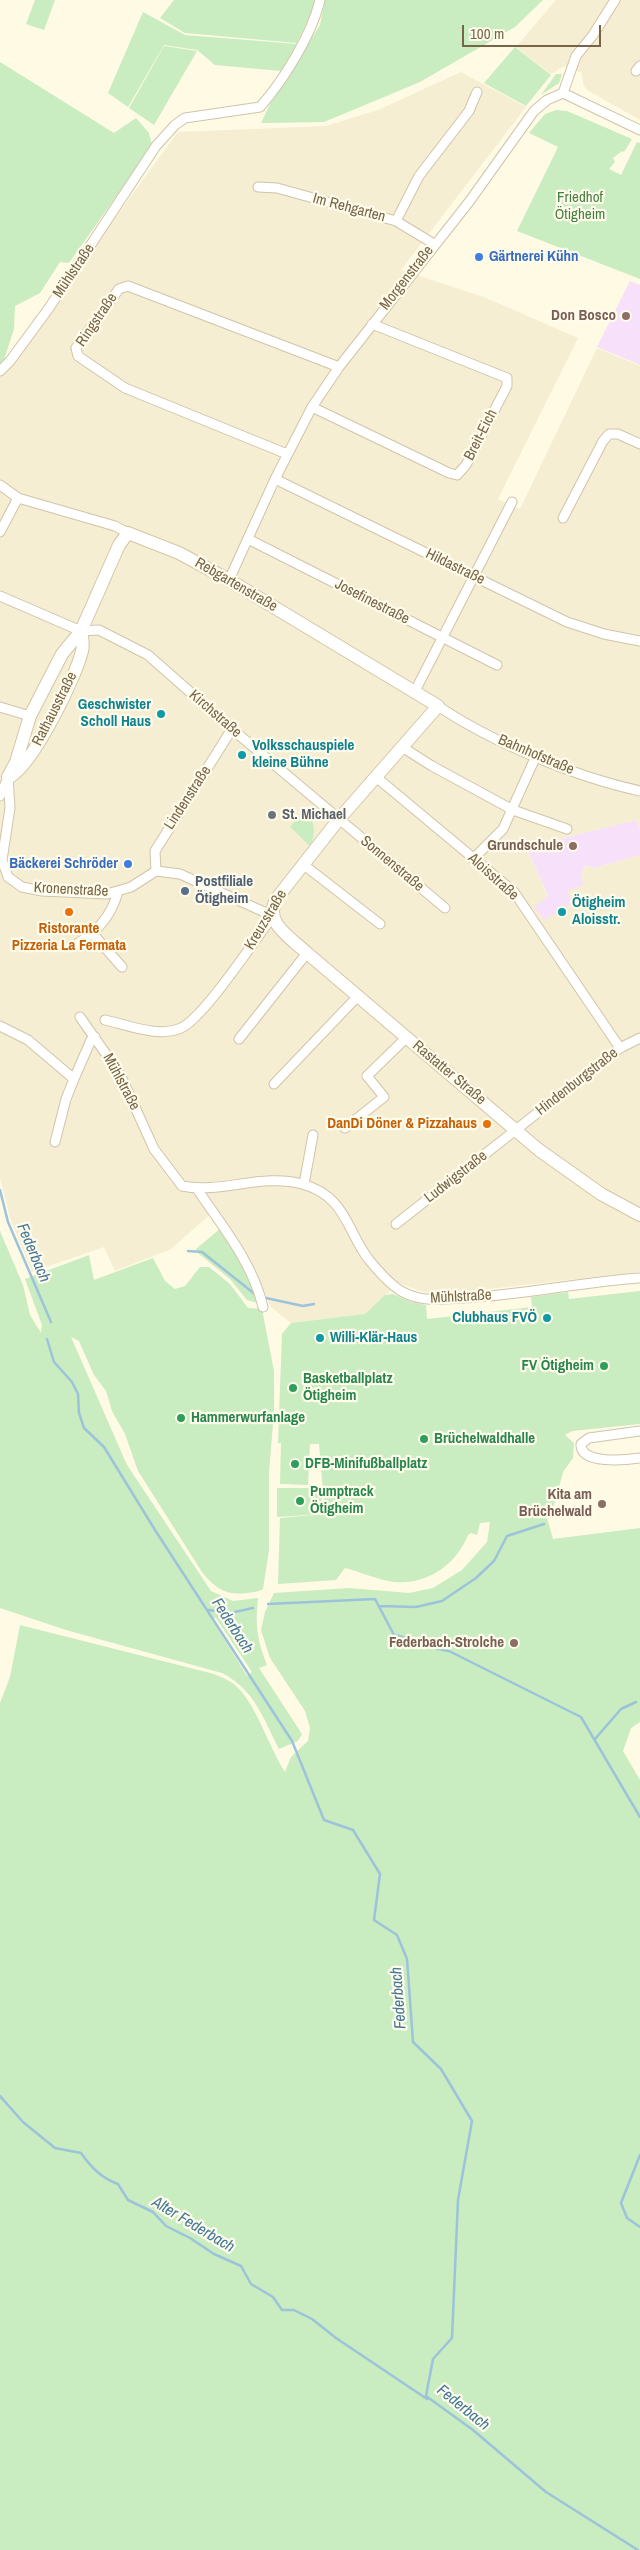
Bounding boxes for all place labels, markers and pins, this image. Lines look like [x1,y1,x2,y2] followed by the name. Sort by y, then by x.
[489,248,579,266] place label: Gärtnerei Kühn
[473,251,485,263] marker: Gärtnerei Kühn
[551,307,616,325] place label: Don Bosco
[620,310,632,322] marker: Don Bosco
[78,696,151,731] place label: Geschwister Scholl Haus
[155,708,167,720] marker: Geschwister Scholl Haus
[252,737,354,772] place label: Volksschauspiele kleine Bühne
[236,749,248,761] marker: Volksschauspiele kleine Bühne
[282,806,346,824] place label: St. Michael
[266,809,278,821] marker: St. Michael
[487,837,563,855] place label: Grundschule
[567,840,579,852] marker: Grundschule
[9,855,118,873] place label: Bäckerei Schröder
[122,858,134,870] marker: Bäckerei Schröder
[195,873,253,908] place label: Postfiliale Ötigheim
[179,885,191,897] marker: Postfiliale Ötigheim
[572,894,625,929] place label: Ötigheim Aloisstr.
[63,906,75,918] marker: Ristorante Pizzeria La Fermata
[556,906,568,918] marker: Ötigheim Aloisstr.
[12,920,126,955] place label: Ristorante Pizzeria La Fermata
[327,1115,477,1133] place label: DanDi Döner & Pizzahaus
[481,1118,493,1130] marker: DanDi Döner & Pizzahaus
[452,1309,537,1327] place label: Clubhaus FVÖ
[541,1312,553,1324] marker: Clubhaus FVÖ
[330,1329,417,1347] place label: Willi-Klär-Haus
[314,1332,326,1344] marker: Willi-Klär-Haus
[522,1357,594,1375] place label: FV Ötigheim
[598,1360,610,1372] marker: FV Ötigheim
[303,1370,393,1405] place label: Basketballplatz Ötigheim
[287,1382,299,1394] marker: Basketballplatz Ötigheim
[191,1409,305,1427] place label: Hammerwurfanlage
[175,1412,187,1424] marker: Hammerwurfanlage
[434,1430,535,1448] place label: Brüchelwaldhalle
[418,1433,430,1445] marker: Brüchelwaldhalle
[305,1455,427,1473] place label: DFB-Minifußballplatz
[289,1458,301,1470] marker: DFB-Minifußballplatz
[310,1483,374,1518] place label: Pumptrack Ötigheim
[519,1486,592,1521] place label: Kita am Brüchelwald
[294,1495,306,1507] marker: Pumptrack Ötigheim
[596,1498,608,1510] marker: Kita am Brüchelwald
[389,1634,504,1652] place label: Federbach-Strolche
[508,1637,520,1649] marker: Federbach-Strolche

